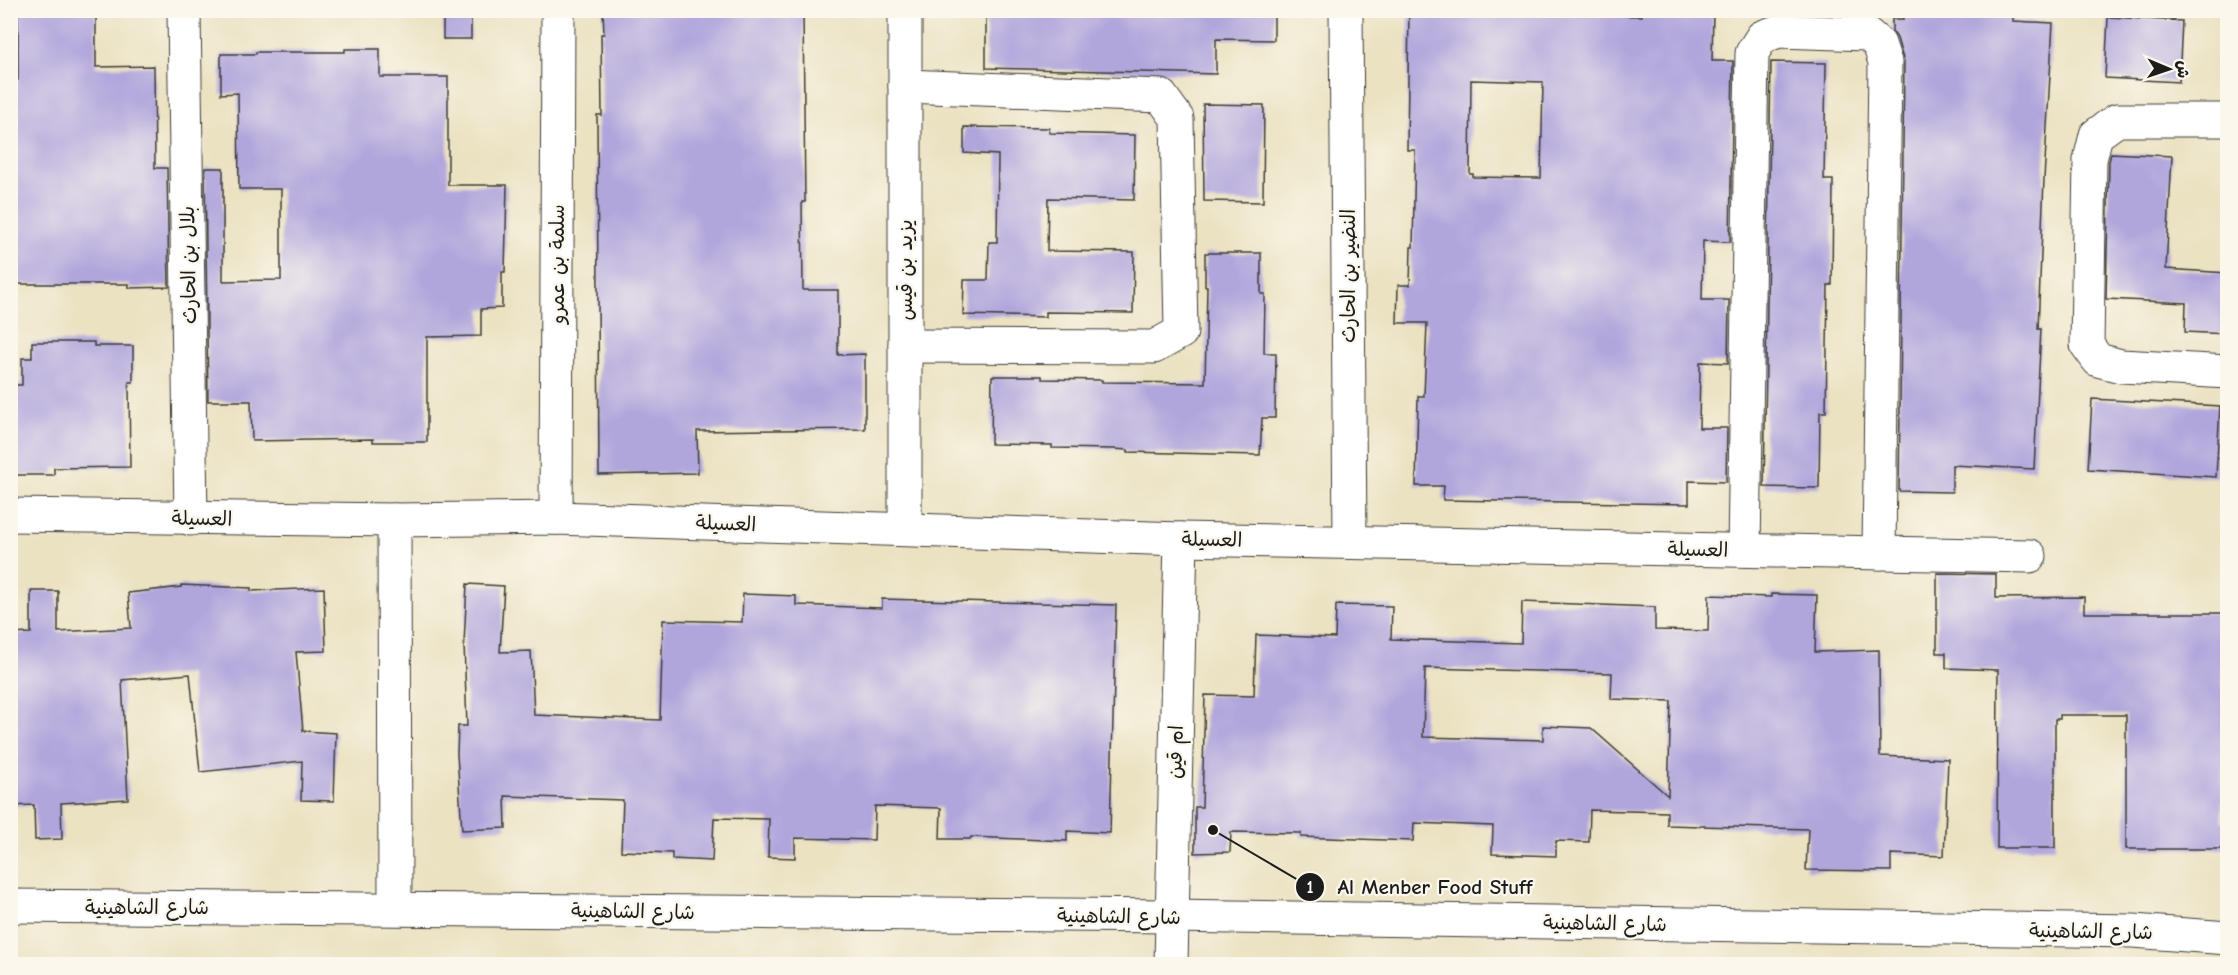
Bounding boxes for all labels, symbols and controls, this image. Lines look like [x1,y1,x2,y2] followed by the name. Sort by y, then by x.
[2139,39,2199,99] north arrow
[2174,60,2192,79] text: ش
[546,204,569,326] street label: سلمة بن عمرو
[176,206,201,324] street label: بلال بن الحارث
[1337,209,1360,343] street label: النضير بن الحارث
[894,219,917,321] street label: يزيد بن قيس
[172,506,232,531] street label: العسيلة
[695,511,757,536] street label: العسيلة
[1182,527,1242,552] street label: العسيلة
[1668,537,1728,562] street label: العسيلة
[1163,725,1191,779] street label: ام قين
[1295,867,1544,906] callout: Al Menber Food Stuff
[1337,875,1534,899] text: Al Menber Food Stuff
[1306,877,1314,898] text: 1
[85,896,209,921] street label: شارع الشاهينية
[571,899,695,926] street label: شارع الشاهينية
[1057,904,1181,931] street label: شارع الشاهينية
[1543,911,1667,938] street label: شارع الشاهينية
[2029,919,2153,946] street label: شارع الشاهينية

